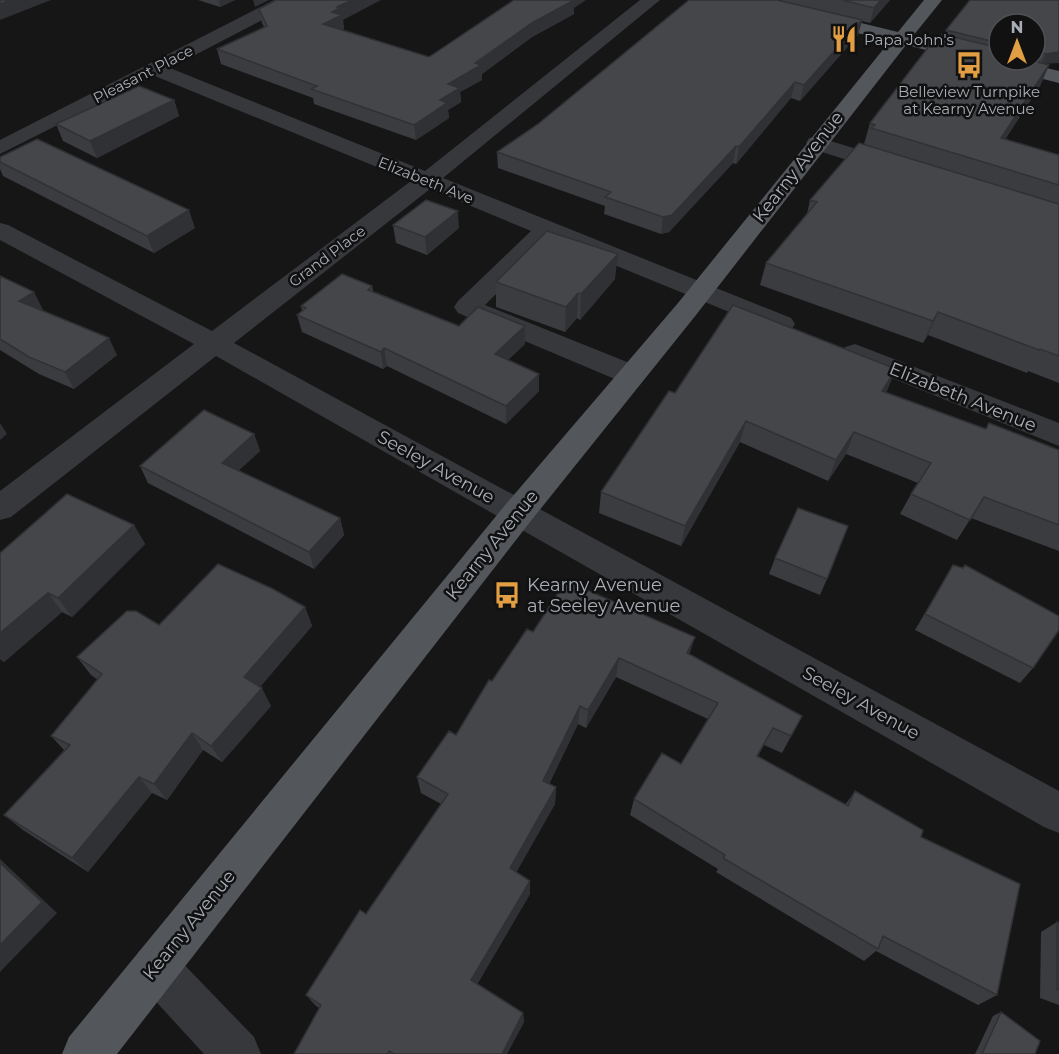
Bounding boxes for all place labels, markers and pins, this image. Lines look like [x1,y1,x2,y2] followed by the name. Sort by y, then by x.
[829,24,859,54] restaurant icon: Papa John's
[864,30,954,49] place label: Papa John's
[954,50,984,80] bus stop icon: Belleview Turnpike at Kearny Avenue
[898,82,1040,118] place label: Belleview Turnpike at Kearny Avenue
[527,574,681,617] place label: Kearny Avenue at Seeley Avenue
[492,580,522,610] bus stop icon: Kearny Avenue at Seeley Avenue

